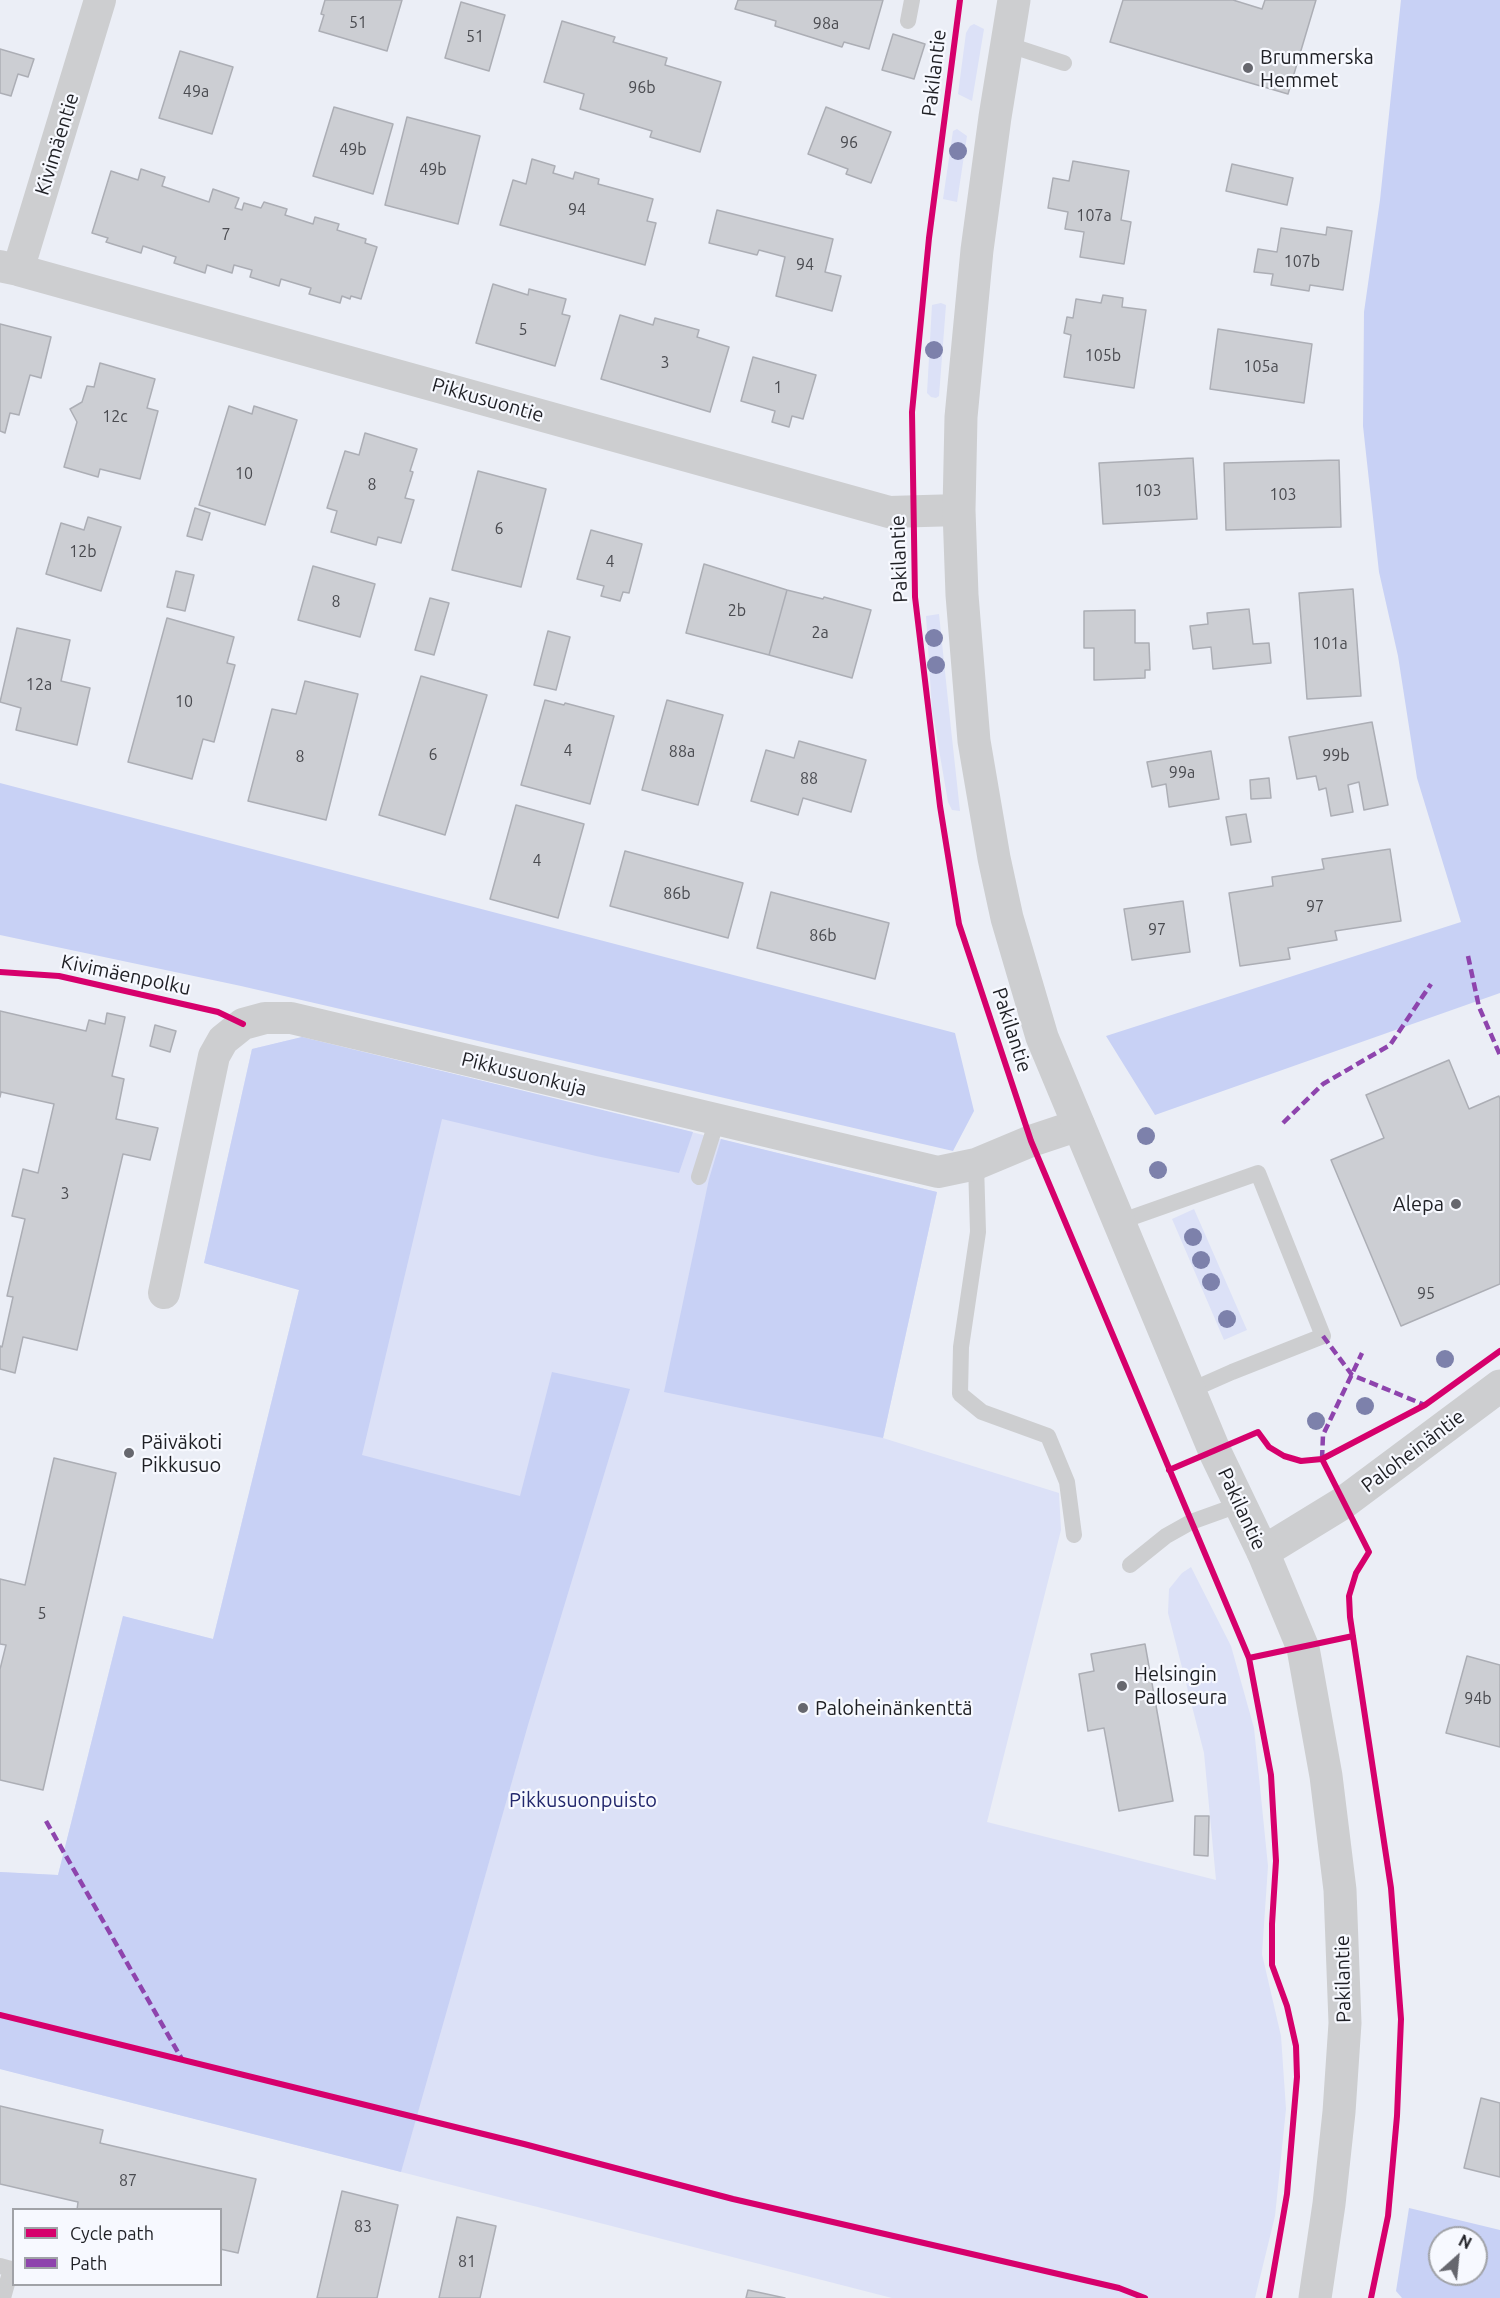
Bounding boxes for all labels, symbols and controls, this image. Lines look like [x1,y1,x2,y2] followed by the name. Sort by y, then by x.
[349,13,367,33] house number: 51
[813,14,839,34] house number: 98a
[466,27,484,47] house number: 51
[917,28,951,118] street label: Pakilantie
[1260,45,1374,92] place label: Brummerska Hemmet
[1241,61,1255,75] marker: Brummerska Hemmet
[628,78,656,98] house number: 96b
[183,82,209,102] house number: 49a
[30,90,84,198] street label: Kivimäentie
[840,133,858,153] house number: 96
[339,140,367,160] house number: 49b
[419,160,447,180] house number: 49b
[568,200,586,220] house number: 94
[1076,206,1112,226] house number: 107a
[221,225,231,245] house number: 7
[1284,252,1320,272] house number: 107b
[796,255,814,275] house number: 94
[518,320,528,340] house number: 5
[1085,346,1121,366] house number: 105b
[660,353,670,373] house number: 3
[1243,357,1279,377] house number: 105a
[429,373,547,427] street label: Pikkusuontie
[773,378,783,398] house number: 1
[102,407,128,427] house number: 12c
[235,464,253,484] house number: 10
[367,475,377,495] house number: 8
[1134,481,1162,501] house number: 103
[1269,485,1297,505] house number: 103
[885,515,913,603] street label: Pakilantie
[494,519,504,539] house number: 6
[69,542,97,562] house number: 12b
[605,552,615,572] house number: 4
[331,592,341,612] house number: 8
[728,601,746,621] house number: 2b
[811,623,829,643] house number: 2a
[1312,634,1348,654] house number: 101a
[26,675,52,695] house number: 12a
[175,692,193,712] house number: 10
[563,741,573,761] house number: 4
[669,742,695,762] house number: 88a
[428,745,438,765] house number: 6
[1322,746,1350,766] house number: 99b
[295,747,305,767] house number: 8
[1169,763,1195,783] house number: 99a
[800,769,818,789] house number: 88
[532,851,542,871] house number: 4
[663,884,691,904] house number: 86b
[1306,897,1324,917] house number: 97
[1148,920,1166,940] house number: 97
[809,926,837,946] house number: 86b
[59,950,193,1000] street label: Kivimäenpolku
[987,985,1037,1075] street label: Pakilantie
[459,1047,589,1101] street label: Pikkusuonkuja
[60,1184,70,1204] house number: 3
[1393,1192,1444,1216] place label: Alepa
[1449,1197,1463,1211] marker: Alepa
[1417,1284,1435,1304] house number: 95
[1357,1404,1469,1498] street label: Paloheinäntie
[141,1430,222,1477] place label: Päiväkoti Pikkusuo
[122,1446,136,1460] marker: Päiväkoti Pikkusuo
[1213,1464,1271,1554] street label: Pakilantie
[37,1604,47,1624] house number: 5
[1134,1662,1227,1709] place label: Helsingin Palloseura
[1115,1679,1129,1693] marker: Helsingin Palloseura
[1464,1689,1492,1709] house number: 94b
[815,1696,973,1720] place label: Paloheinänkenttä
[796,1701,810,1715] marker: Paloheinänkenttä
[509,1788,657,1812] park label: Pikkusuonpuisto
[1330,1935,1356,2023] street label: Pakilantie
[119,2171,137,2191] house number: 87
[12,2208,222,2286] legend
[354,2217,372,2237] house number: 83
[70,2223,154,2243] text: Cycle path
[1428,2226,1488,2286] north arrow
[1456,2231,1475,2252] text: N
[458,2252,476,2272] house number: 81
[70,2253,107,2273] text: Path

